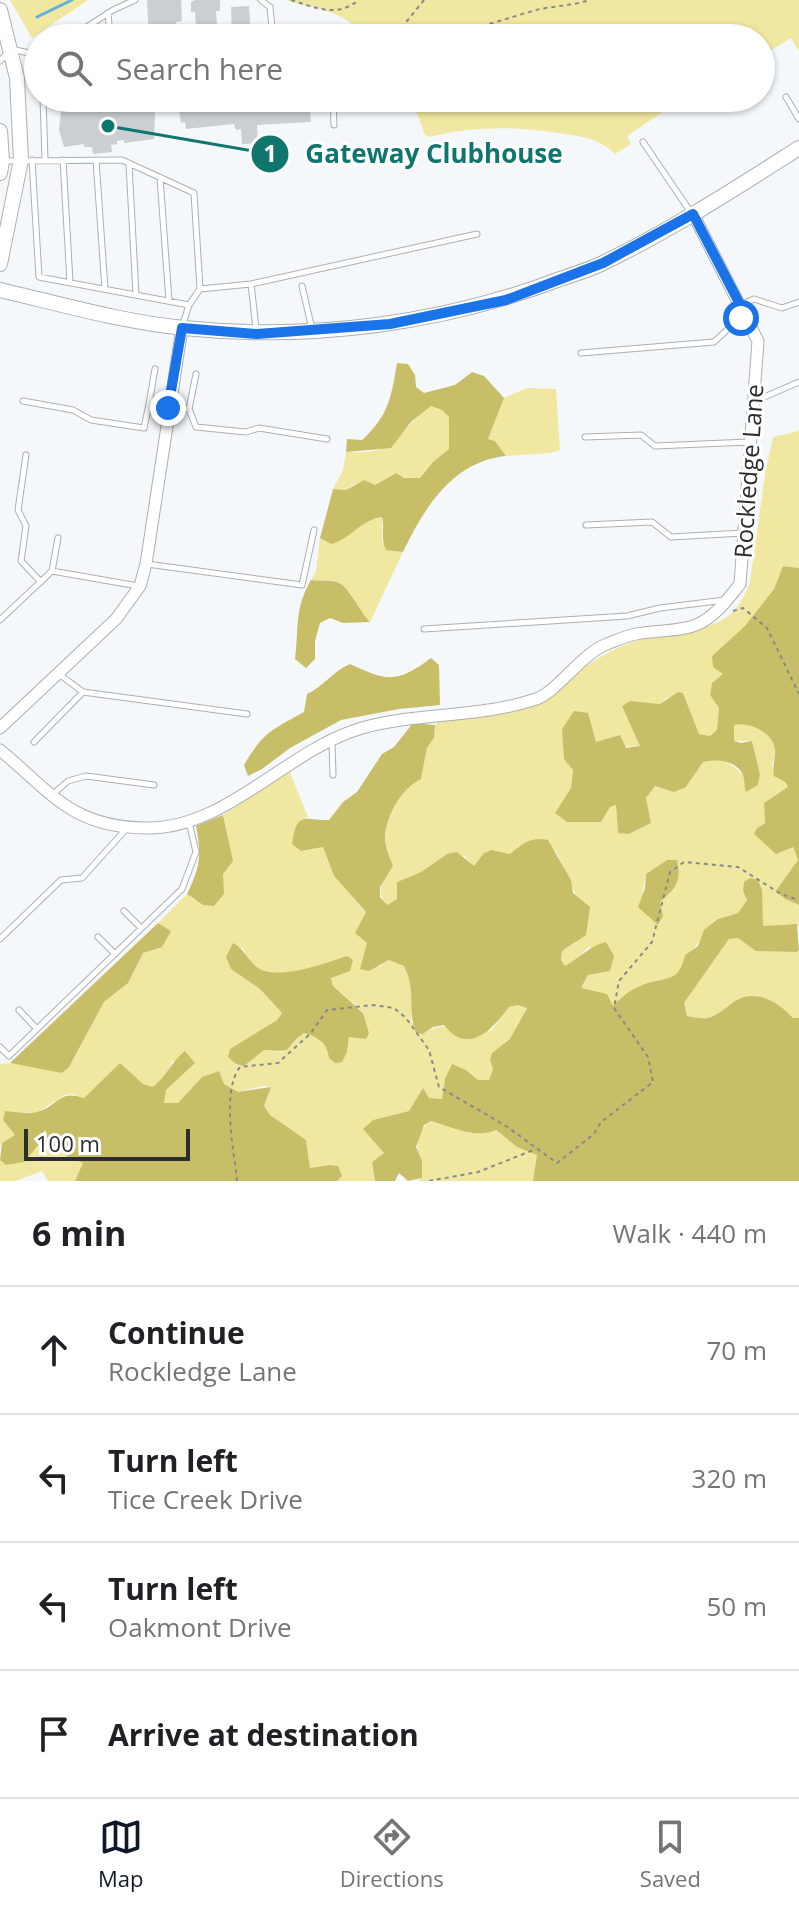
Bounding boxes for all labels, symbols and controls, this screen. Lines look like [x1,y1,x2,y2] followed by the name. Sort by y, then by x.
[24,24,775,112] search box
[52,46,96,90] icon: search
[116,48,283,89] text: Search here
[250,129,579,179] callout: Gateway Clubhouse
[305,135,563,171] text: Gateway Clubhouse
[263,136,277,169] text: 1
[723,300,759,336] route start
[725,383,771,559] street label: Rockledge Lane
[150,390,186,426] route end
[24,1125,190,1161] scale bar
[36,1128,100,1158] text: 100 m
[32,1210,126,1256] text: 6 min
[613,1215,767,1251] text: Walk · 440 m
[108,1312,245,1353] text: Continue
[32,1328,76,1372] icon: ahead
[706,1332,767,1368] text: 70 m
[108,1353,297,1389] text: Rockledge Lane
[108,1440,238,1481] text: Turn left
[32,1456,76,1500] icon: left
[692,1460,767,1496] text: 320 m
[108,1481,303,1517] text: Tice Creek Drive
[108,1568,238,1609] text: Turn left
[32,1584,76,1628] icon: left
[706,1588,767,1624] text: 50 m
[108,1609,292,1645] text: Oakmont Drive
[32,1712,76,1756] icon: arrive
[108,1714,419,1755] text: Arrive at destination
[98,1815,144,1893] tab: Map
[340,1815,444,1893] tab: Directions
[640,1815,701,1893] tab: Saved

